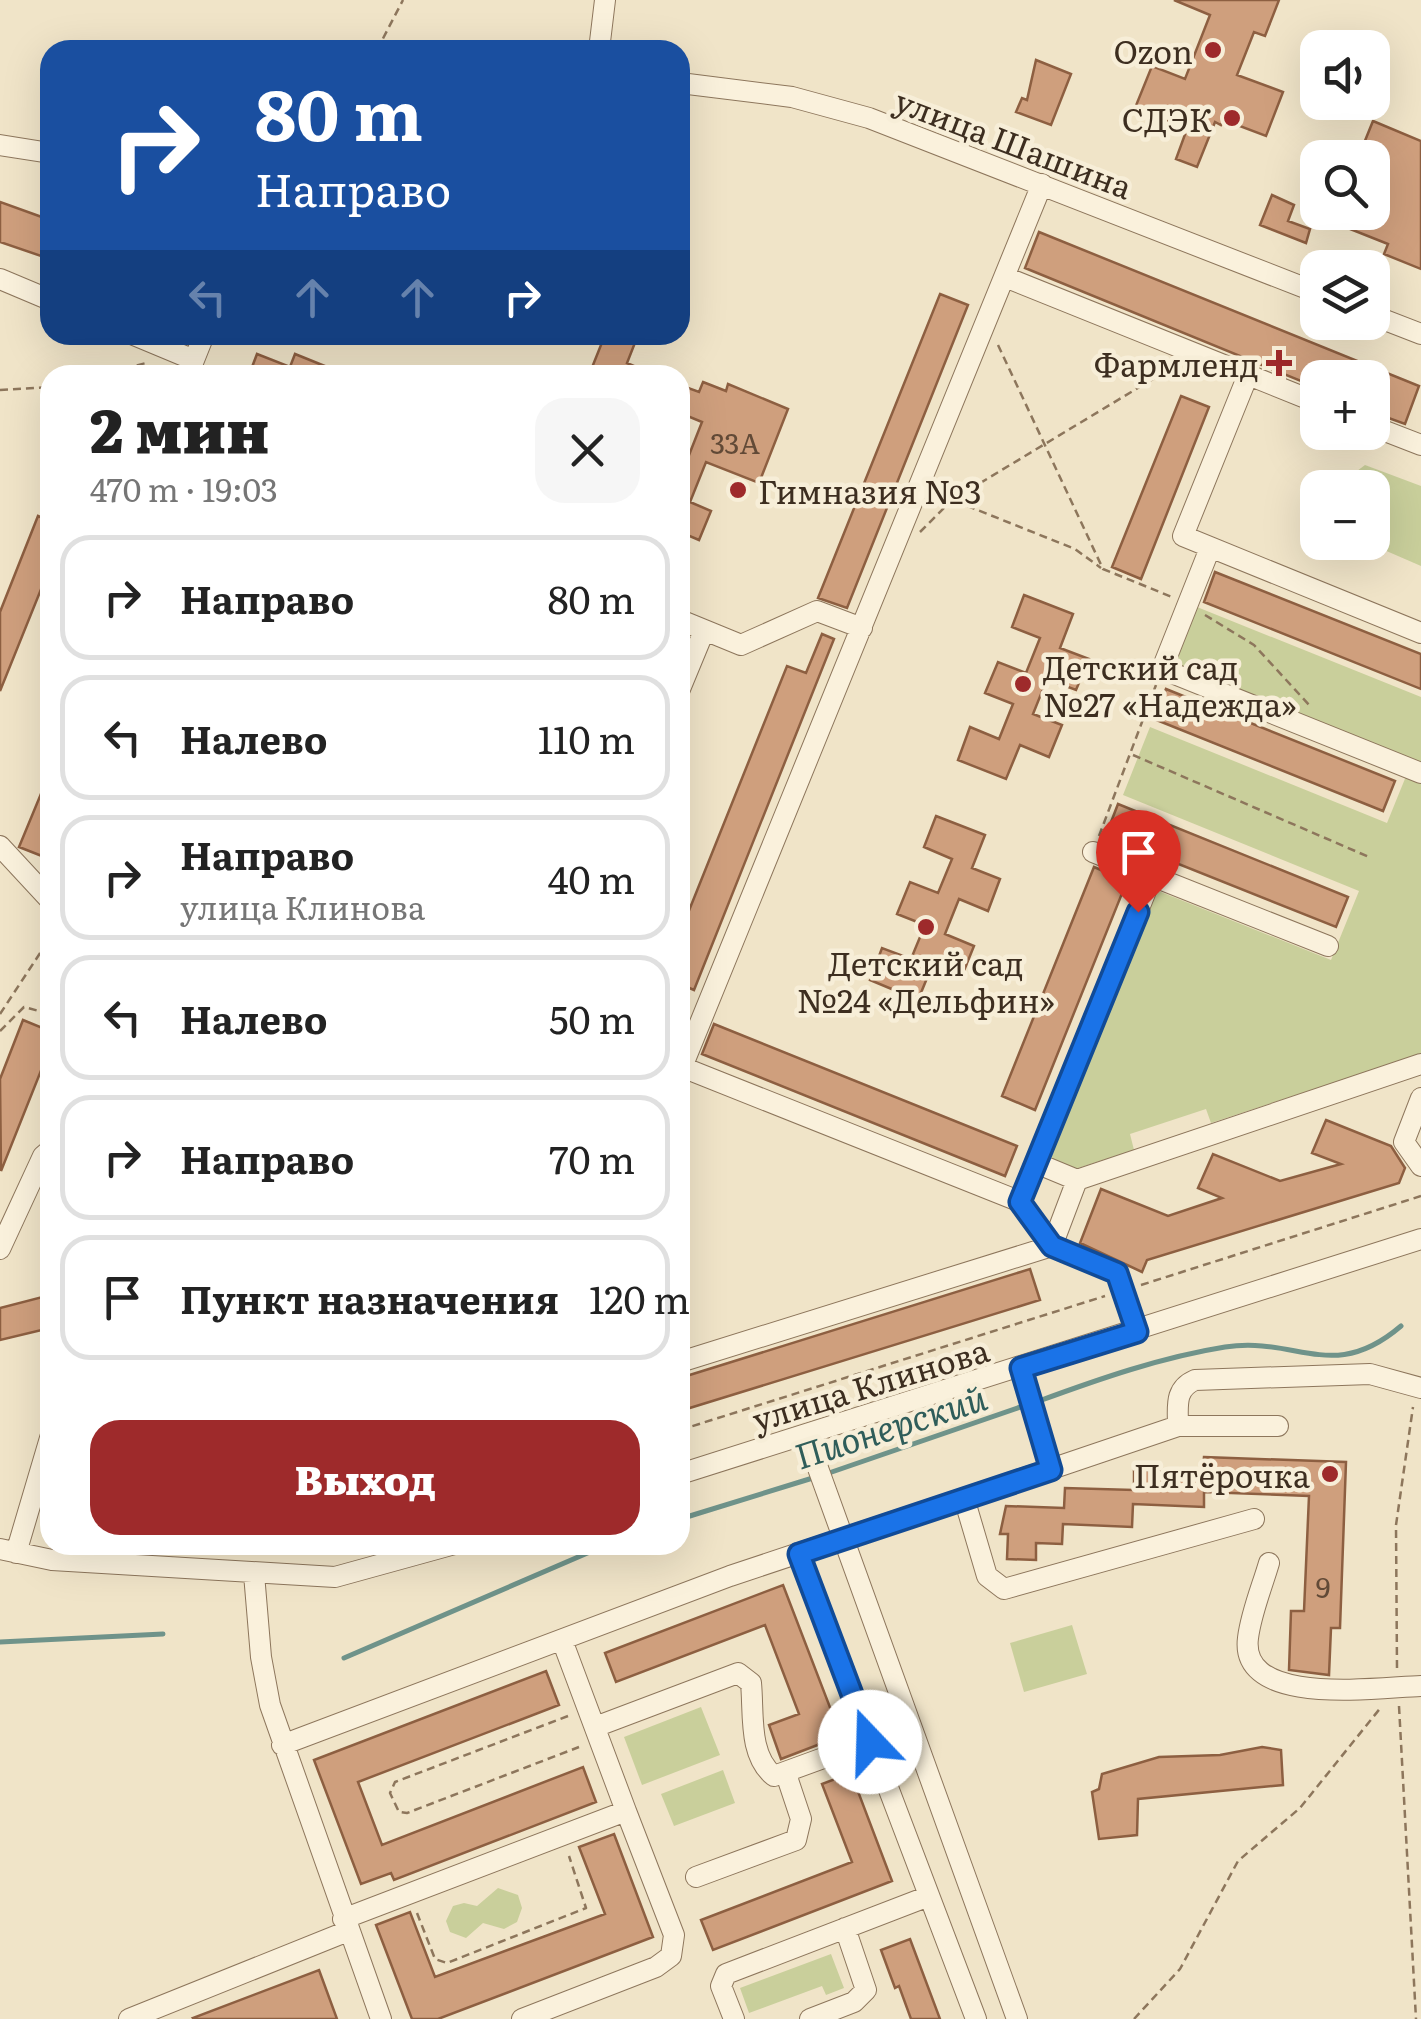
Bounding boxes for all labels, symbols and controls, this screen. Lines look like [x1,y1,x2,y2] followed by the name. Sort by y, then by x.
[1114,26,1193,74] place label: Ozon
[1300,30,1390,560] map controls
[1300,30,1390,120] button: sound
[1202,39,1224,61] marker: Ozon
[255,59,423,163] text: 80 m
[888,75,1140,210] street label: улица Шашина
[90,80,220,210] icon: right
[1122,94,1212,142] place label: СДЭК
[1221,107,1243,129] marker: СДЭК
[1300,140,1390,230] button: search
[255,154,451,221] text: Направо
[1300,250,1390,340] button: layers
[180,270,235,325] icon: left
[285,270,340,325] icon: ahead
[390,270,445,325] icon: ahead
[495,270,550,325] icon: right
[1094,339,1259,387] place label: Фармленд
[1268,352,1290,374] marker: Фармленд
[1300,360,1390,450] button: +
[90,382,269,471] text: 2 мин
[535,398,640,503] button: close
[710,421,760,463] house number: 33А
[90,464,278,512] text: 470 m · 19:03
[758,466,982,514] place label: Гимназия №3
[1300,470,1390,560] button: −
[727,479,749,501] marker: Гимназия №3
[180,569,354,626] text: Направо
[548,569,635,626] text: 80 m
[95,570,150,625] icon: right
[1043,642,1297,727] place label: Детский сад №27 «Надежда»
[1012,673,1034,695] marker: Детский сад №27 «Надежда»
[180,709,327,766] text: Налево
[538,709,635,766] text: 110 m
[95,710,150,765] icon: left
[1096,810,1181,913] pin
[180,825,354,882] text: Направо
[1111,825,1166,880] icon: arrive
[548,849,635,906] text: 40 m
[95,850,150,905] icon: right
[180,882,425,930] text: улица Клинова
[915,916,937,938] marker: Детский сад №24 «Дельфин»
[797,938,1055,1023] place label: Детский сад №24 «Дельфин»
[180,989,327,1046] text: Налево
[549,989,635,1046] text: 50 m
[95,990,150,1045] icon: left
[180,1129,354,1186] text: Направо
[549,1129,635,1186] text: 70 m
[95,1130,150,1185] icon: right
[180,1269,559,1326] text: Пункт назначения
[589,1269,690,1326] text: 120 m
[95,1270,150,1325] icon: arrive
[746,1324,995,1442] street label: улица Клинова
[787,1369,993,1480] water label: Пионерский
[90,1420,640,1535] button: Выход
[1134,1450,1311,1498] place label: Пятёрочка
[1319,1463,1341,1485] marker: Пятёрочка
[1316,1565,1330,1607] house number: 9
[818,1690,922,1794] position arrow

